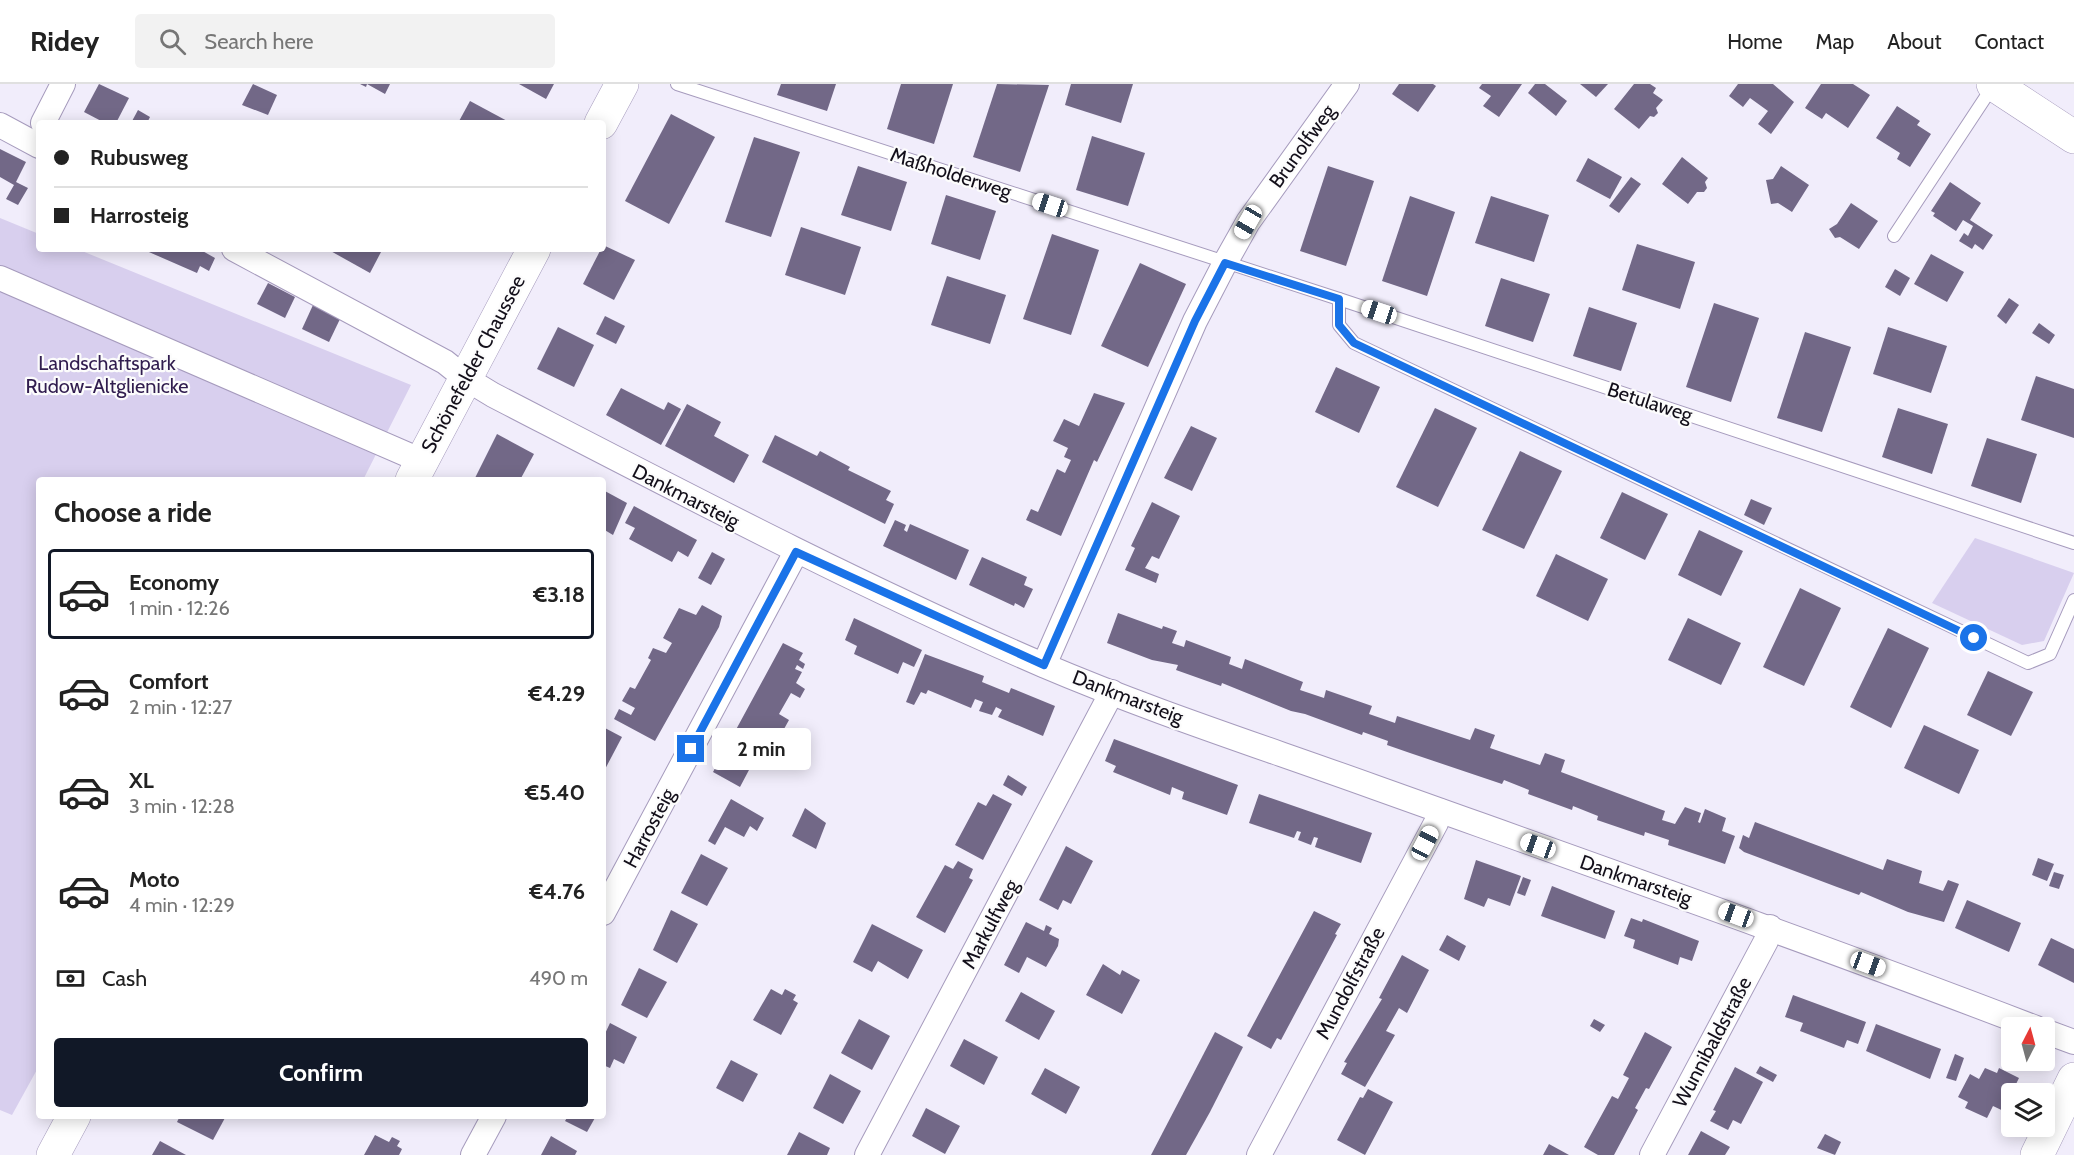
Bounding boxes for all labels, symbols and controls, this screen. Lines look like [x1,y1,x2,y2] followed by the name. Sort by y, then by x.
[135,14,555,68] search box
[30,24,99,58] text: Ridey
[156,25,189,58] icon: search
[204,28,314,55] text: Search here
[1727,29,1783,54] text: Home
[1816,29,1854,54] text: Map
[1887,29,1941,54] text: About
[1974,29,2044,54] text: Contact
[1264,99,1341,192] street label: Brunolfweg
[887,142,1016,204] street label: Maßholderweg
[90,144,188,171] text: Rubusweg
[1030,191,1070,219] car
[90,202,188,229] text: Harrosteig
[1231,202,1265,242] car
[416,271,530,457] street label: Schönefelder Chaussee
[1359,298,1399,326] car
[25,351,189,398] park label: Landschaftspark Rudow-Altglienicke
[1604,377,1697,427] street label: Betulaweg
[628,459,744,534] street label: Dankmarsteig
[54,496,212,529] text: Choose a ride
[57,567,111,621] icon: car
[129,569,219,596] text: Economy
[533,581,585,608] text: €3.18
[129,596,230,620] text: 1 min · 12:26
[1960,624,1987,651] route start
[1069,665,1188,730] street label: Dankmarsteig
[57,666,111,720] icon: car
[129,668,208,695] text: Comfort
[528,680,585,707] text: €4.29
[129,695,232,719] text: 2 min · 12:27
[712,728,811,770] callout: 2 min
[677,735,704,762] route end
[737,737,786,761] text: 2 min
[57,765,111,819] icon: car
[129,767,154,794] text: XL
[525,779,585,806] text: €5.40
[618,783,680,872] street label: Harrosteig
[129,794,235,818] text: 3 min · 12:28
[1409,823,1441,863] car
[1518,831,1558,861] car
[1577,850,1696,911] street label: Dankmarsteig
[57,864,111,918] icon: car
[129,866,180,893] text: Moto
[957,874,1024,973] street label: Markulfweg
[529,878,585,905] text: €4.76
[129,893,235,917] text: 4 min · 12:29
[1716,900,1756,930] car
[1310,923,1390,1043] street label: Mundolfstraße
[1848,949,1888,979] car
[54,962,87,995] icon: cash
[102,965,147,992] text: Cash
[529,966,588,990] text: 490 m
[1668,973,1756,1111] street label: Wunnibaldstraße
[2001,1017,2055,1071] north arrow
[2001,1017,2055,1137] map controls
[54,1038,588,1107] button: Confirm
[2001,1083,2055,1137] button: layers

